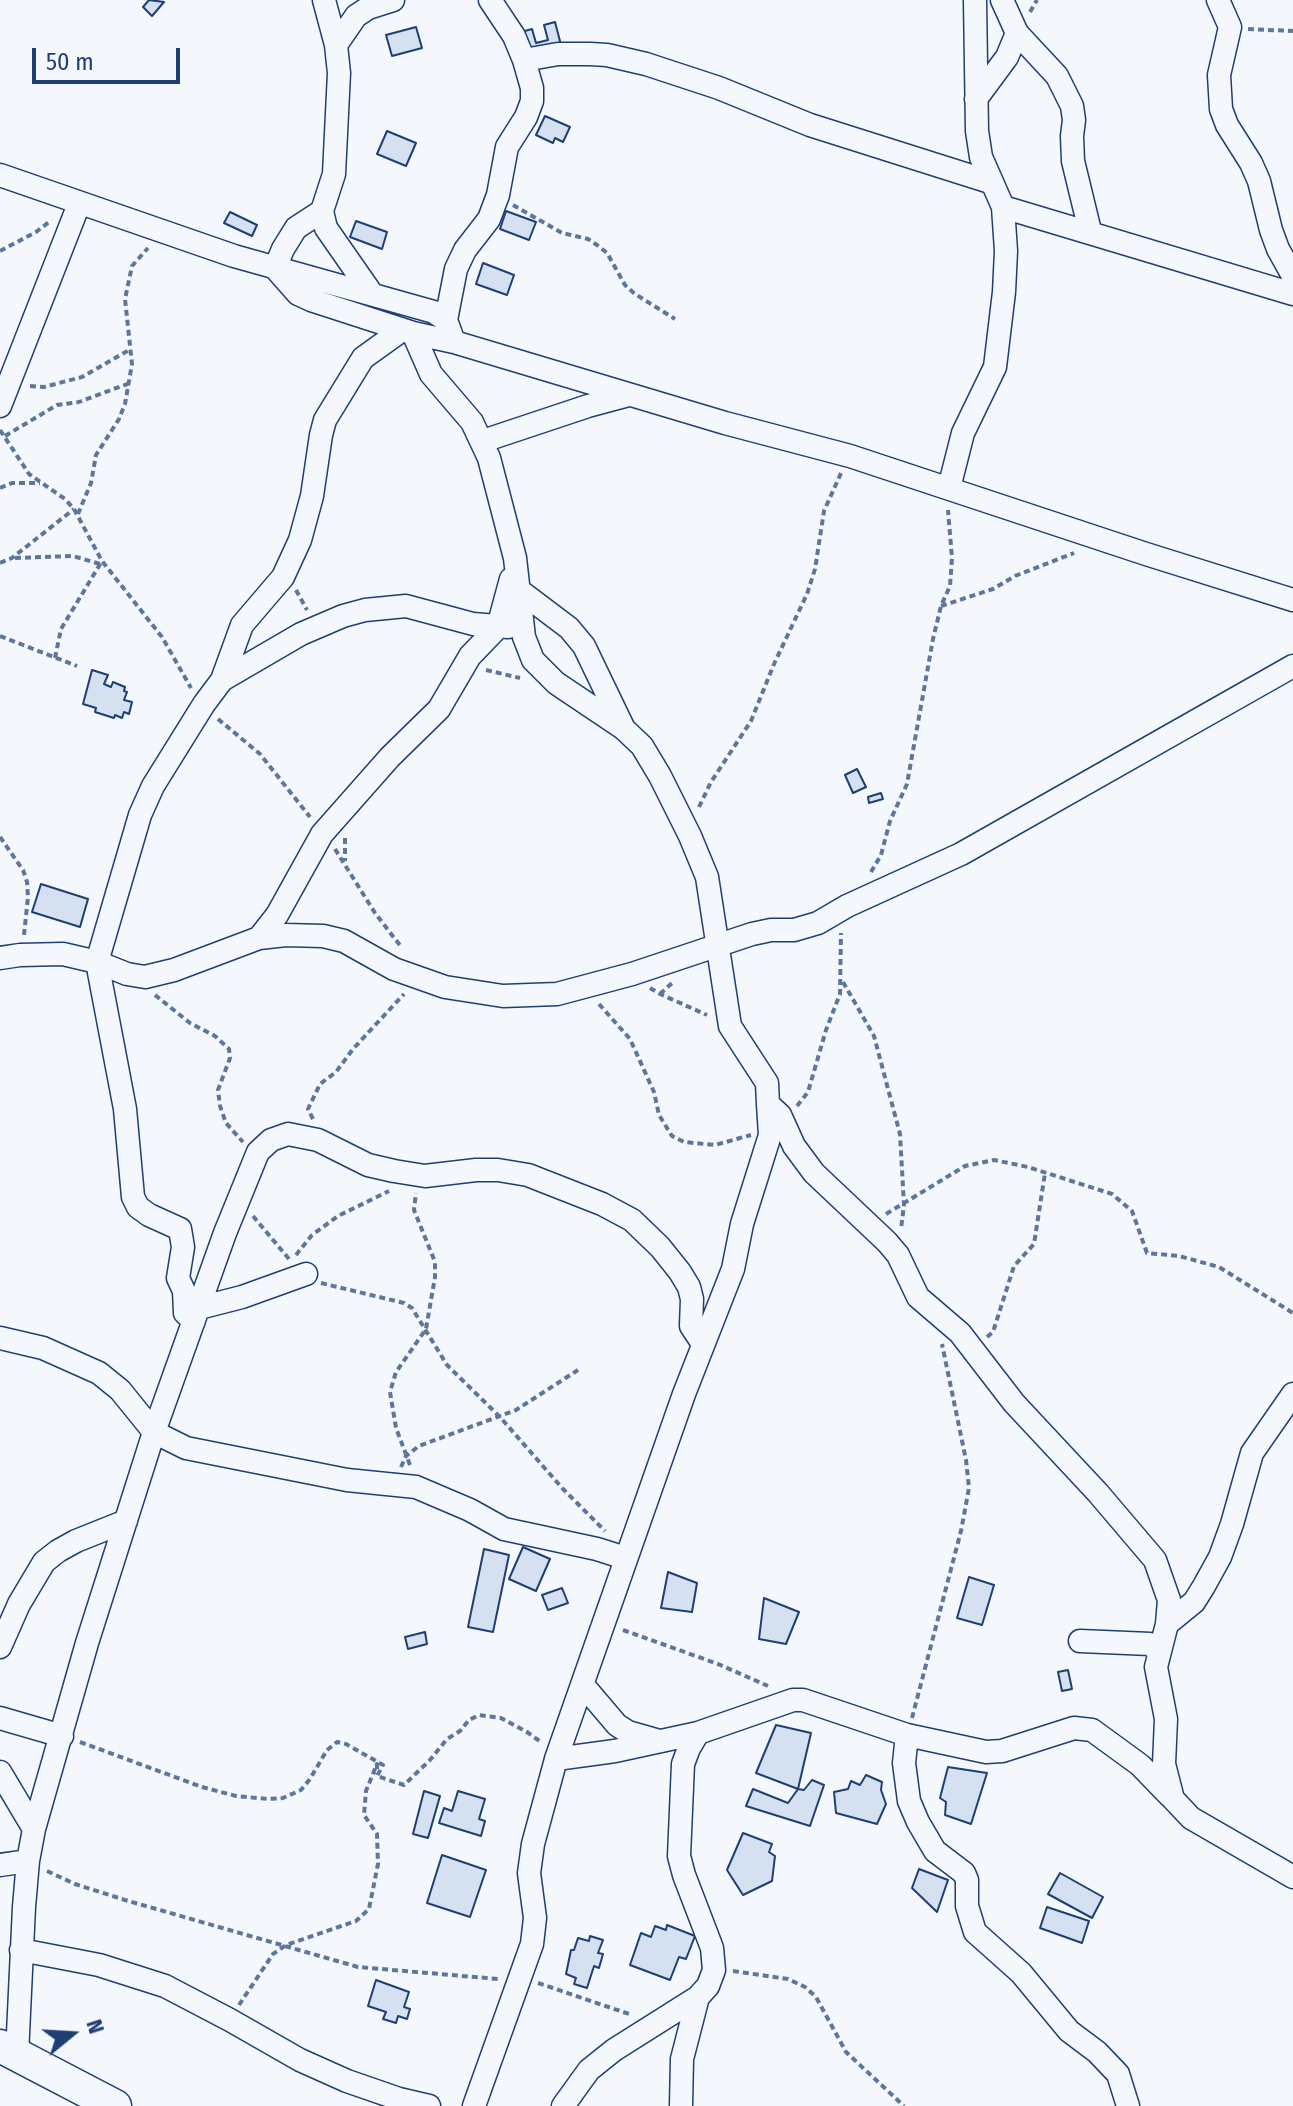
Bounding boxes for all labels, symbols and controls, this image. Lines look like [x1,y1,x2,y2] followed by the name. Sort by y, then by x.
[36,32,184,82] scale bar
[46,48,94,76] text: 50 m
[32,1994,112,2074] north arrow
[80,2016,110,2037] text: N

